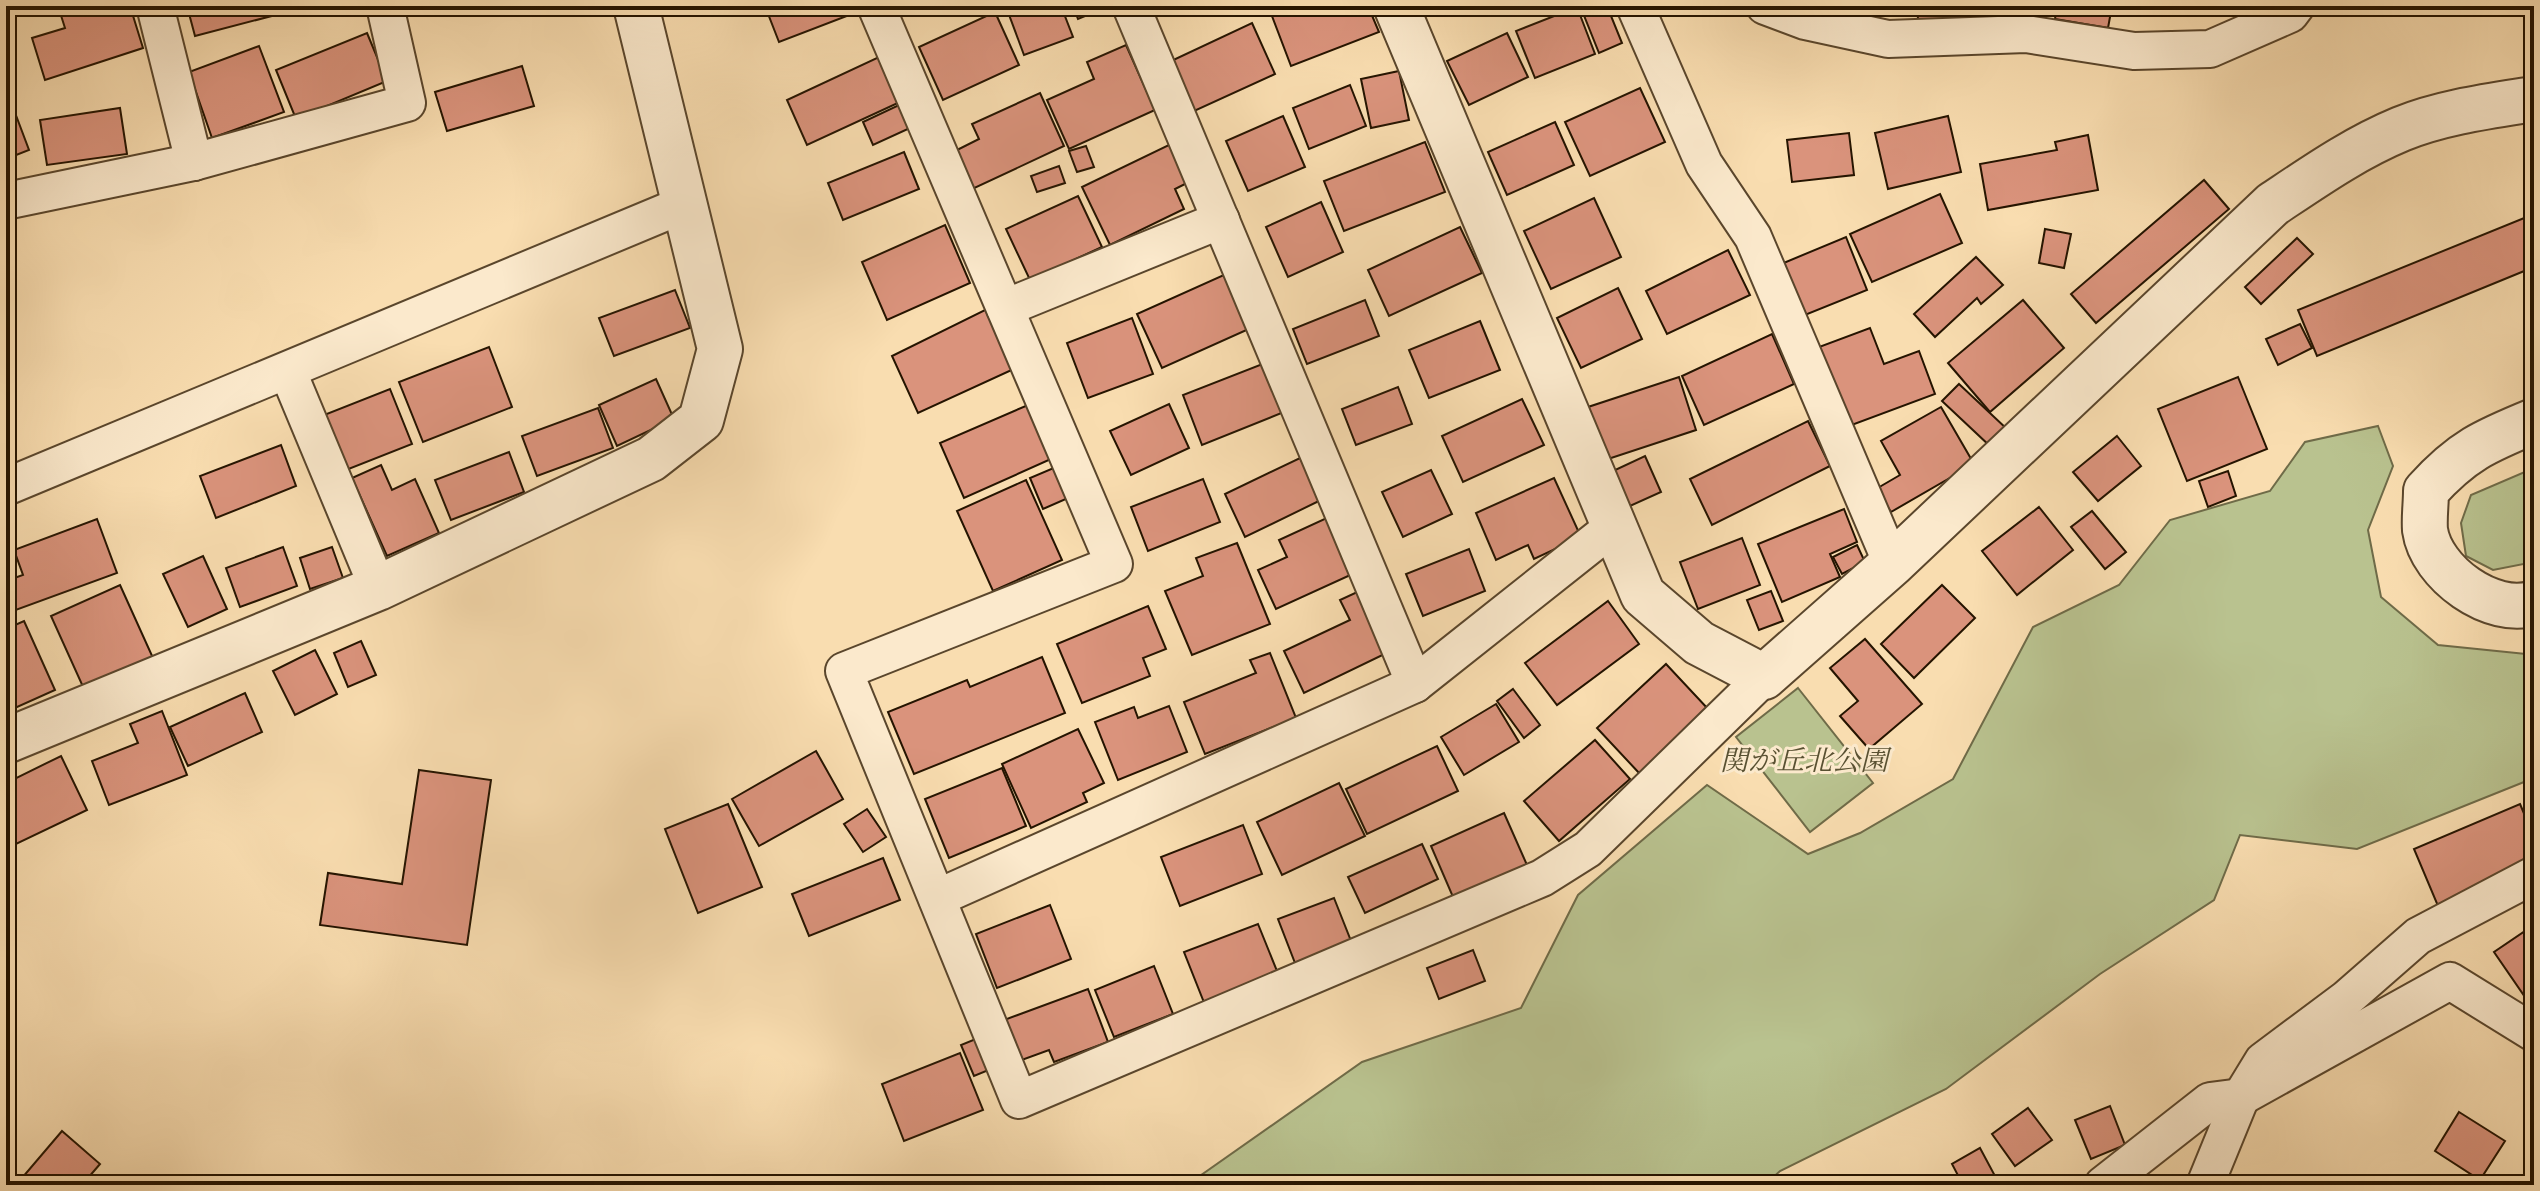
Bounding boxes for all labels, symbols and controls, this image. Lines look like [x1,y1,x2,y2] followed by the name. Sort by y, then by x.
[1720,744,1892,779] park label: 関が丘北公園

